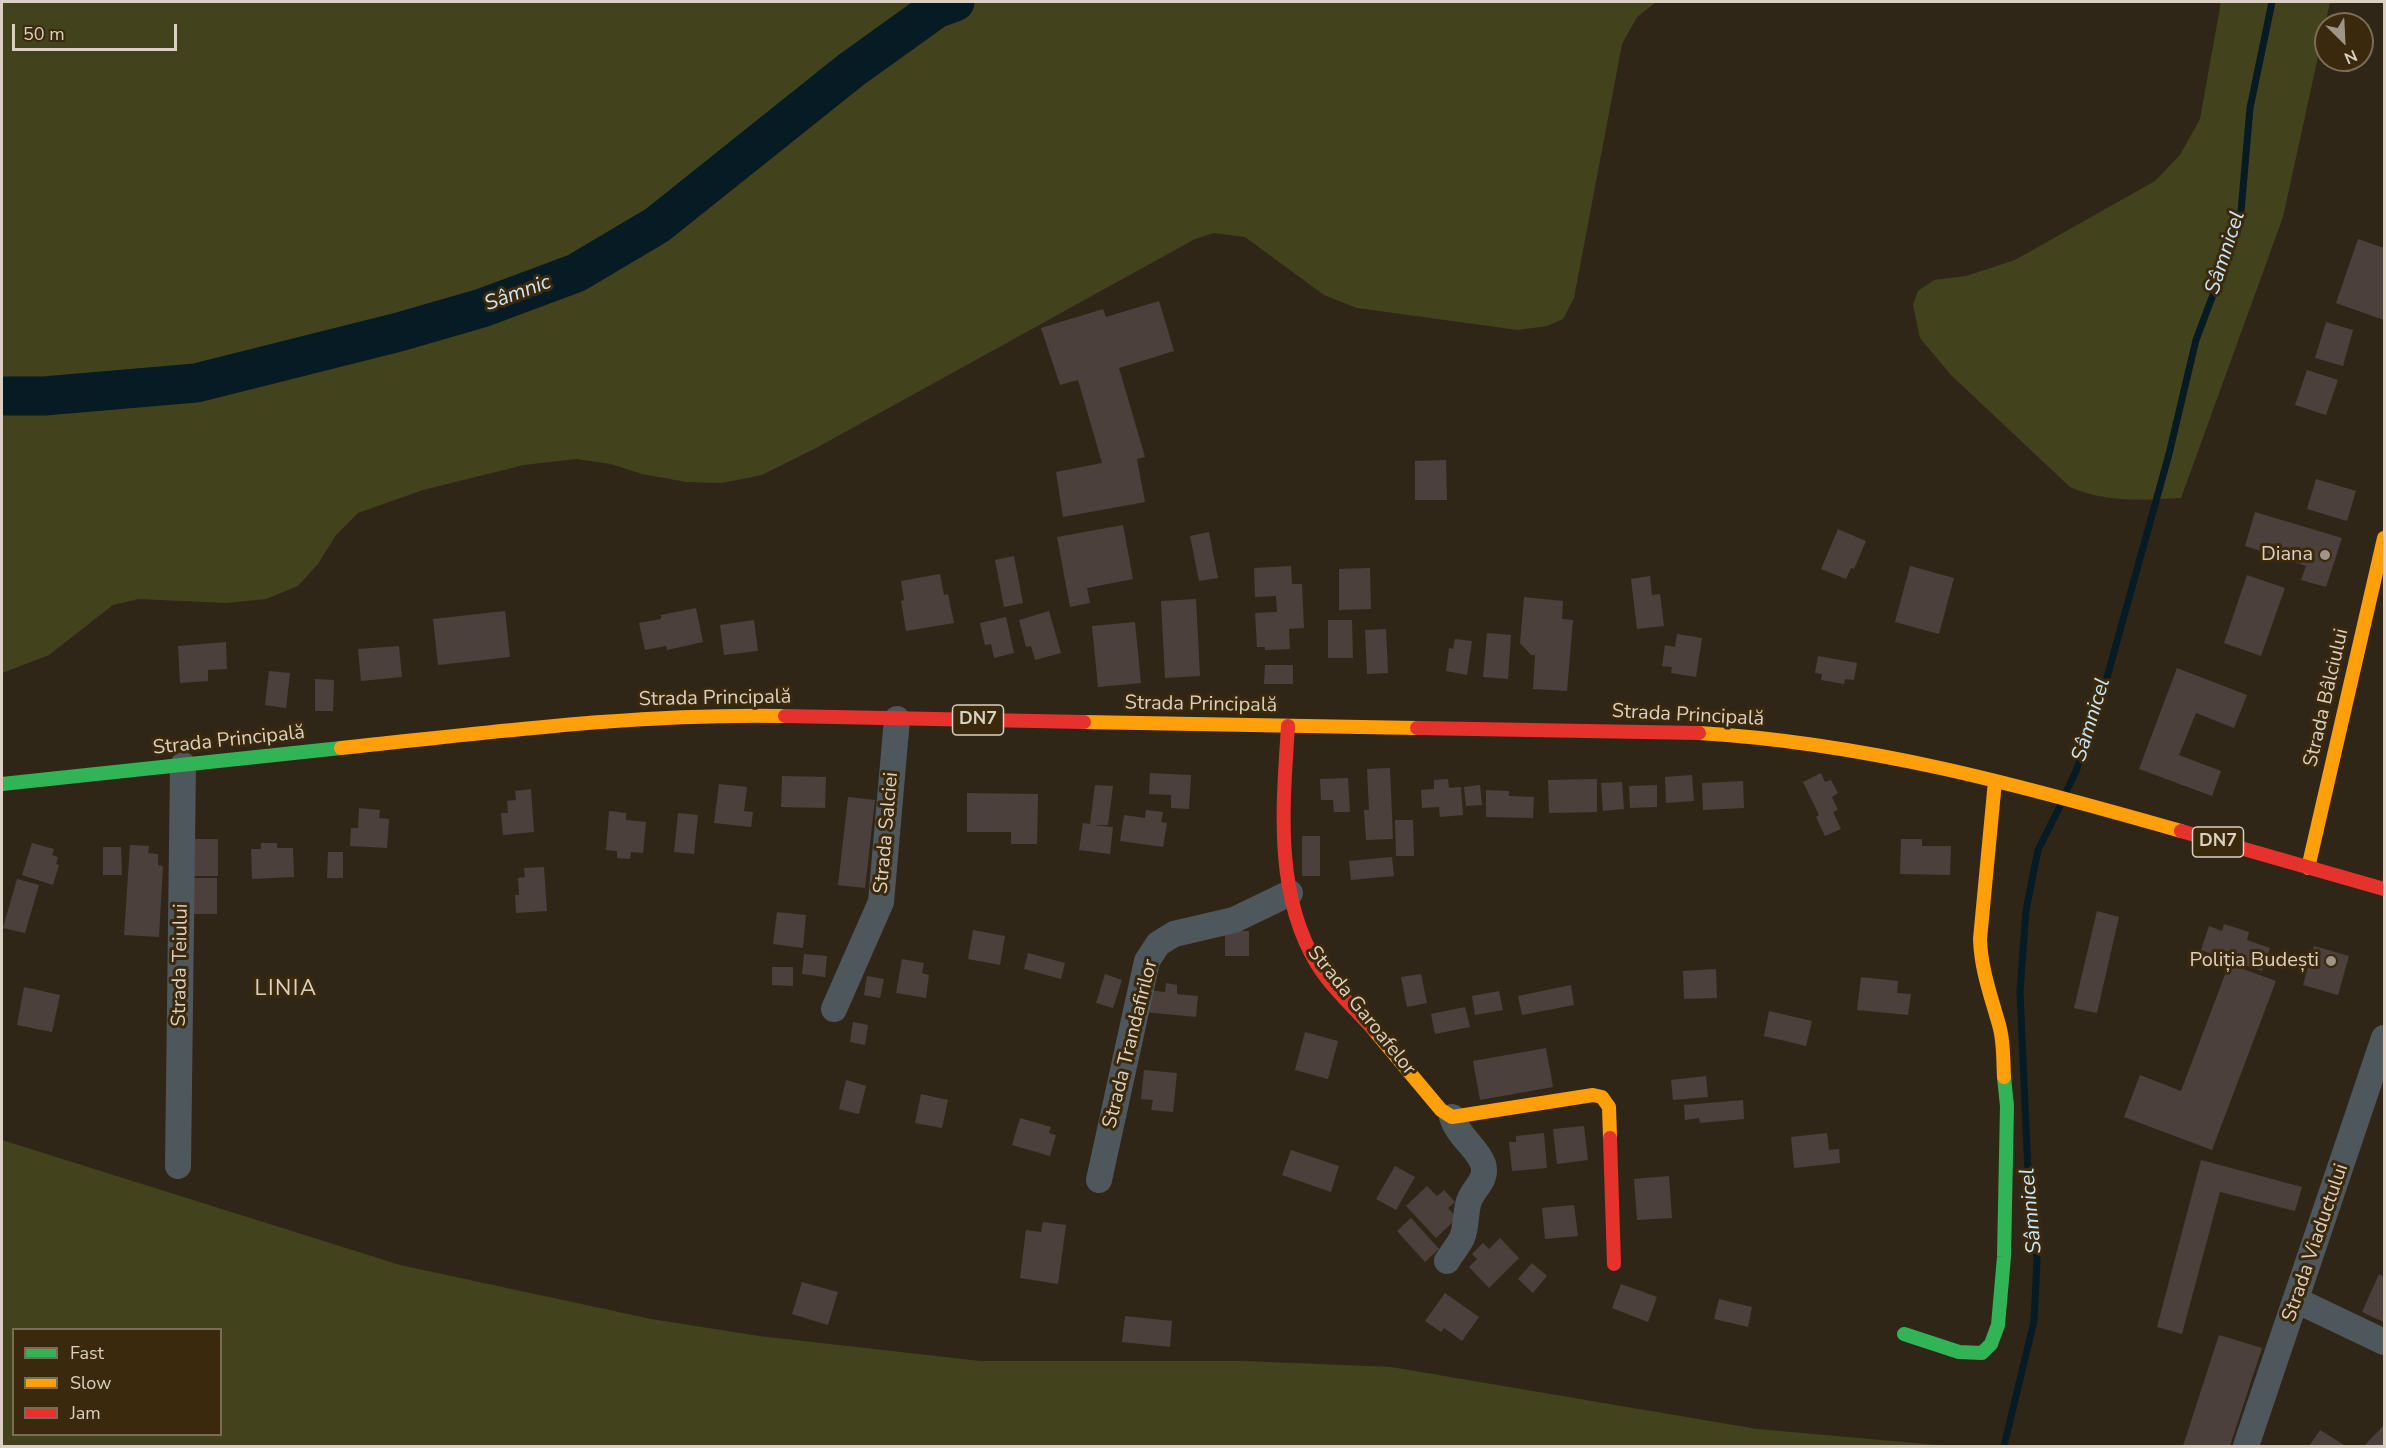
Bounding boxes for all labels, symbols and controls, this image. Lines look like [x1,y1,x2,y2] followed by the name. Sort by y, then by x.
[15,12,180,50] scale bar
[2314,12,2374,72] north arrow
[23,22,65,46] text: 50 m
[2341,44,2360,69] text: N
[2201,208,2251,298] water label: Sâmnicel
[481,270,555,318] water label: Sâmnic
[2261,543,2313,567] place label: Diana
[2318,548,2332,562] marker: Diana
[2299,627,2355,769] street label: Strada Bâlciului
[2067,675,2117,765] water label: Sâmnicel
[638,686,792,712] street label: Strada Principală
[1124,692,1278,718] street label: Strada Principală
[1611,700,1765,732] street label: Strada Principală
[952,705,1004,735] road number: DN7
[152,721,306,761] street label: Strada Principală
[870,771,904,895] street label: Strada Salciei
[2192,827,2244,857] road number: DN7
[168,903,194,1027] street label: Strada Teiului
[1302,942,1420,1080] street label: Strada Garoafelor
[2190,949,2319,973] place label: Poliția Budești
[2324,954,2338,968] marker: Poliția Budești
[1098,957,1164,1131] street label: Strada Trandafirilor
[254,977,318,1003] district label: LINIA
[2278,1161,2354,1325] street label: Strada Viaductului
[2016,1167,2048,1255] water label: Sâmnicel
[12,1328,222,1436] legend
[70,1341,104,1365] text: Fast
[70,1371,111,1395] text: Slow
[70,1401,101,1425] text: Jam

